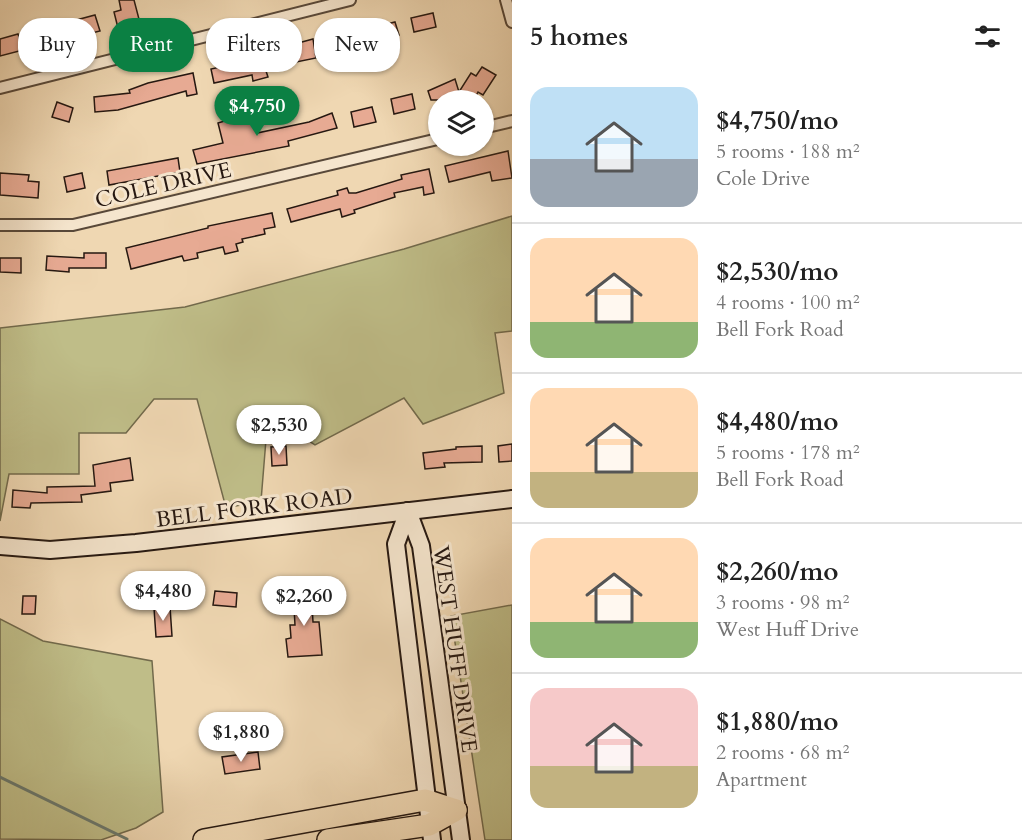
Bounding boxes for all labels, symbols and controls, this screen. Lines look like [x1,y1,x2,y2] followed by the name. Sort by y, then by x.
[18,18,97,72] chip: Buy
[109,18,194,72] chip: Rent
[206,18,302,72] chip: Filters
[314,18,400,72] chip: New
[530,19,628,54] text: 5 homes
[971,20,1004,53] icon: filters
[208,86,306,137] pin: $4,750
[428,90,494,156] map controls
[428,90,494,156] button: layers
[228,92,286,119] text: $4,750
[716,103,839,138] text: $4,750/mo
[578,111,650,183] icon: home
[716,138,860,165] text: 5 rooms · 188 m²
[92,155,234,215] street label: COLE DRIVE
[716,165,810,192] text: Cole Drive
[716,254,839,289] text: $2,530/mo
[578,262,650,334] icon: home
[716,289,860,316] text: 4 rooms · 100 m²
[716,316,844,343] text: Bell Fork Road
[716,404,839,439] text: $4,480/mo
[230,405,328,456] pin: $2,530
[250,411,308,438] text: $2,530
[578,412,650,484] icon: home
[716,439,860,466] text: 5 rooms · 178 m²
[716,466,844,493] text: Bell Fork Road
[154,481,354,535] street label: BELL FORK ROAD
[425,543,484,755] street label: WEST HUFF DRIVE
[716,554,839,589] text: $2,260/mo
[578,562,650,634] icon: home
[114,571,212,622] pin: $4,480
[255,576,353,627] pin: $2,260
[134,577,192,604] text: $4,480
[275,582,333,609] text: $2,260
[716,589,849,616] text: 3 rooms · 98 m²
[716,616,859,643] text: West Huff Drive
[716,704,839,739] text: $1,880/mo
[192,712,290,763] pin: $1,880
[578,712,650,784] icon: home
[212,718,270,745] text: $1,880
[716,739,849,766] text: 2 rooms · 68 m²
[716,766,807,793] text: Apartment

